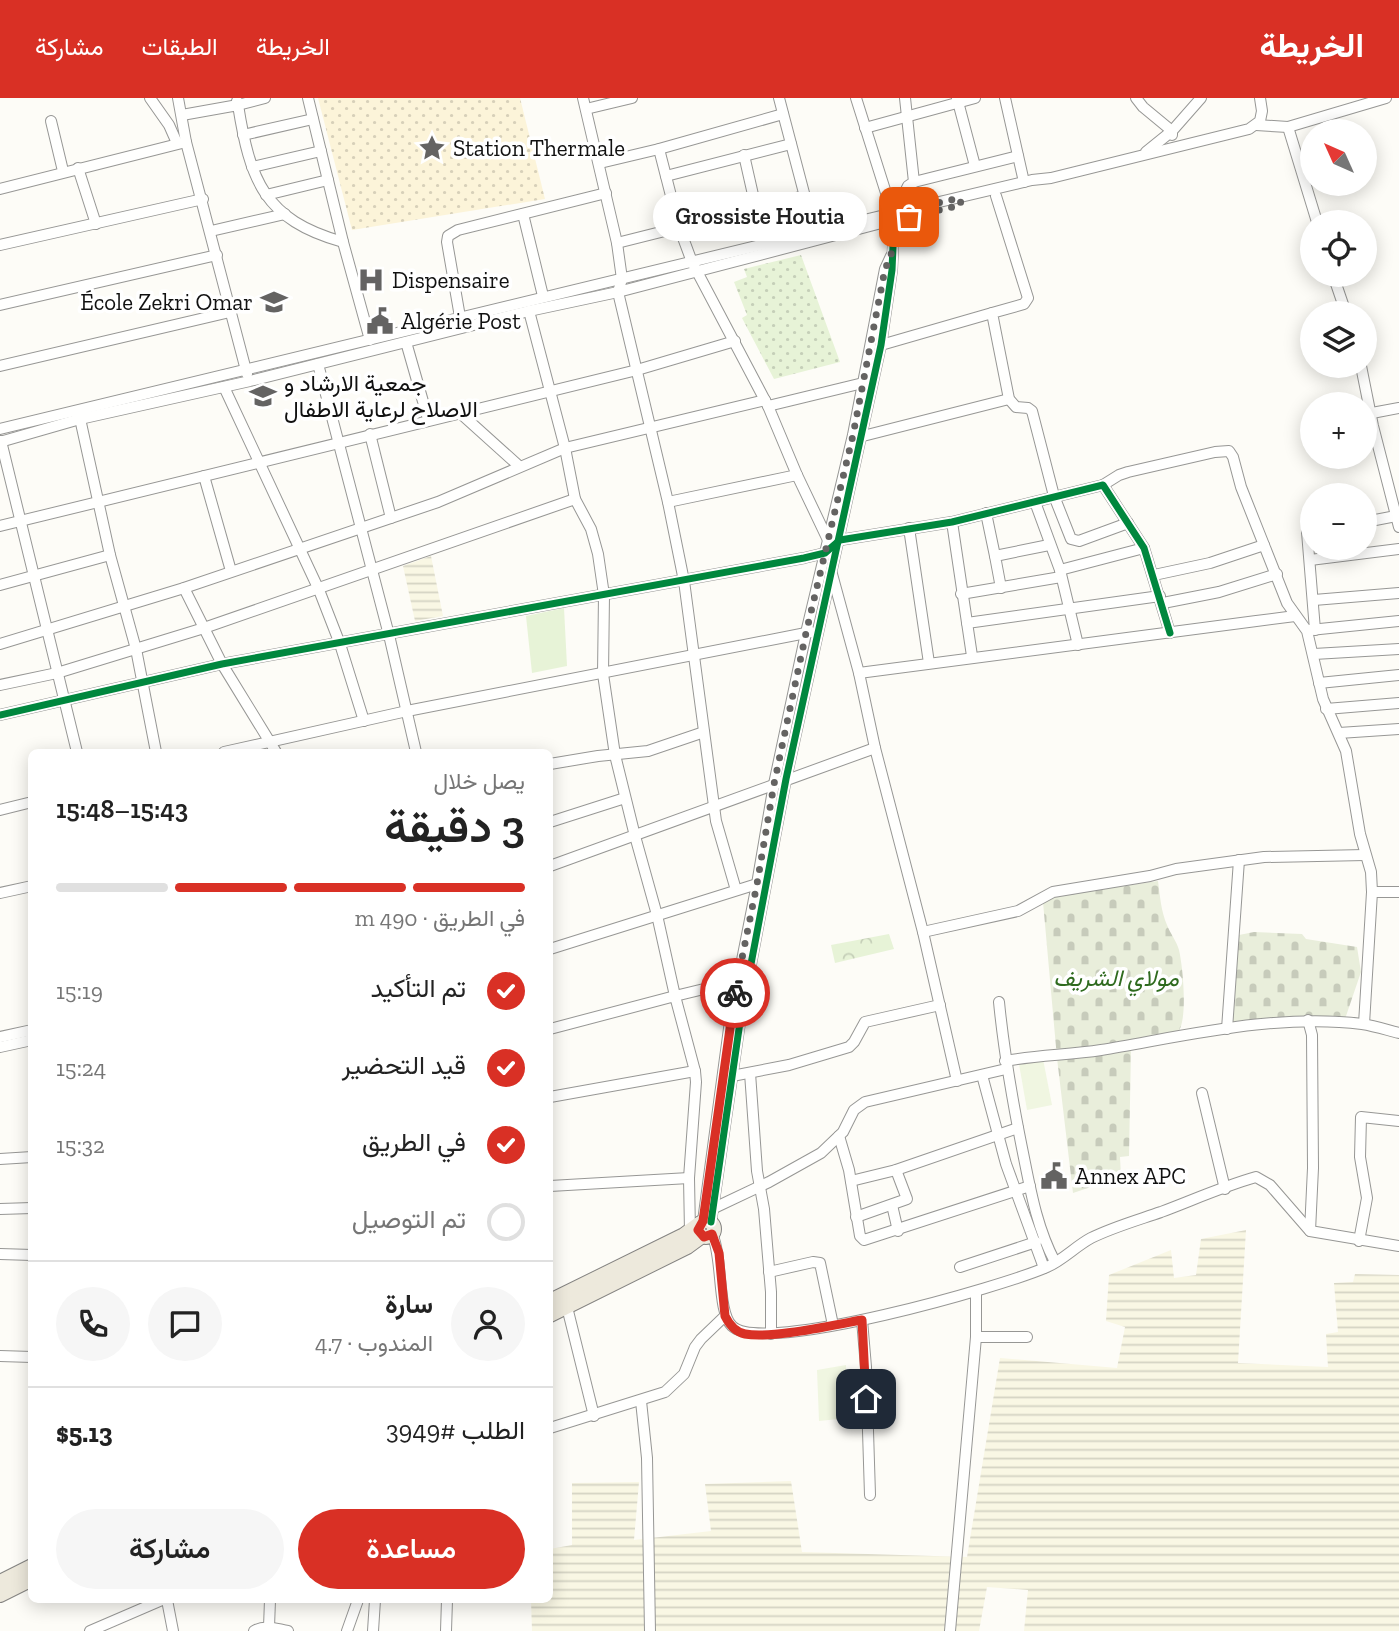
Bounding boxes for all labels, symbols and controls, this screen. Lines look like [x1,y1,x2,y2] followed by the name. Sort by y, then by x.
[1260,26,1364,65] text: الخريطة
[35,32,103,61] text: مشاركة
[141,32,218,61] text: الطبقات
[256,32,330,61] text: الخريطة
[1300,119,1377,196] north arrow
[1300,119,1377,560] map controls
[417,133,447,163] place icon: Station Thermale
[453,134,625,162] place label: Station Thermale
[879,187,939,247] pin
[654,192,867,242] callout: Grossiste Houtia
[890,198,928,236] icon: bag
[675,202,845,230] text: Grossiste Houtia
[1300,210,1377,287] button: locate
[356,265,386,295] hospital icon: Dispensaire
[392,266,509,294] place label: Dispensaire
[259,287,289,317] school or university icon: École Zekri Omar
[80,288,253,316] place label: École Zekri Omar
[1300,301,1377,378] button: layers
[365,306,395,336] public building icon: Algérie Post
[401,307,521,335] place label: Algérie Post
[284,369,478,425] place label: جمعية الارشاد و الاصلاح لرعاية الاطفال
[248,381,278,411] school or university icon: جمعية الارشاد و الاصلاح لرعاية الاطفال
[1300,392,1377,469] button: +
[1300,483,1377,560] button: −
[433,767,525,795] text: يصل خلال
[56,793,188,825] text: 15:43–15:48
[384,799,525,854] text: 3 دقيقة
[355,904,525,932] text: في الطريق · 490 m
[700,958,770,1028] courier
[1053,964,1180,997] park label: مولاي الشريف
[371,972,466,1004] text: تم التأكيد
[487,972,525,1010] icon: check
[716,974,754,1012] icon: bike
[56,977,103,1005] text: 15:19
[342,1049,466,1081] text: قيد التحضير
[487,1049,525,1087] icon: check
[56,1054,106,1082] text: 15:24
[362,1126,466,1158] text: في الطريق
[487,1126,525,1164] icon: check
[56,1131,105,1159] text: 15:32
[1039,1161,1069,1191] public building icon: Annex APC
[1075,1162,1186,1190] place label: Annex APC
[352,1203,466,1235] text: تم التوصيل
[56,1287,130,1361] button: phone
[148,1287,222,1361] button: chat
[451,1287,525,1361] button: person
[385,1288,433,1320] text: سارة
[315,1329,433,1357] text: المندوب · 4.7
[836,1369,896,1429] pin
[847,1380,885,1418] icon: home
[386,1414,525,1446] text: الطلب #3949
[56,1417,113,1449] text: $5.13
[56,1509,284,1589] button: مشاركة
[298,1509,525,1589] button: مساعدة

